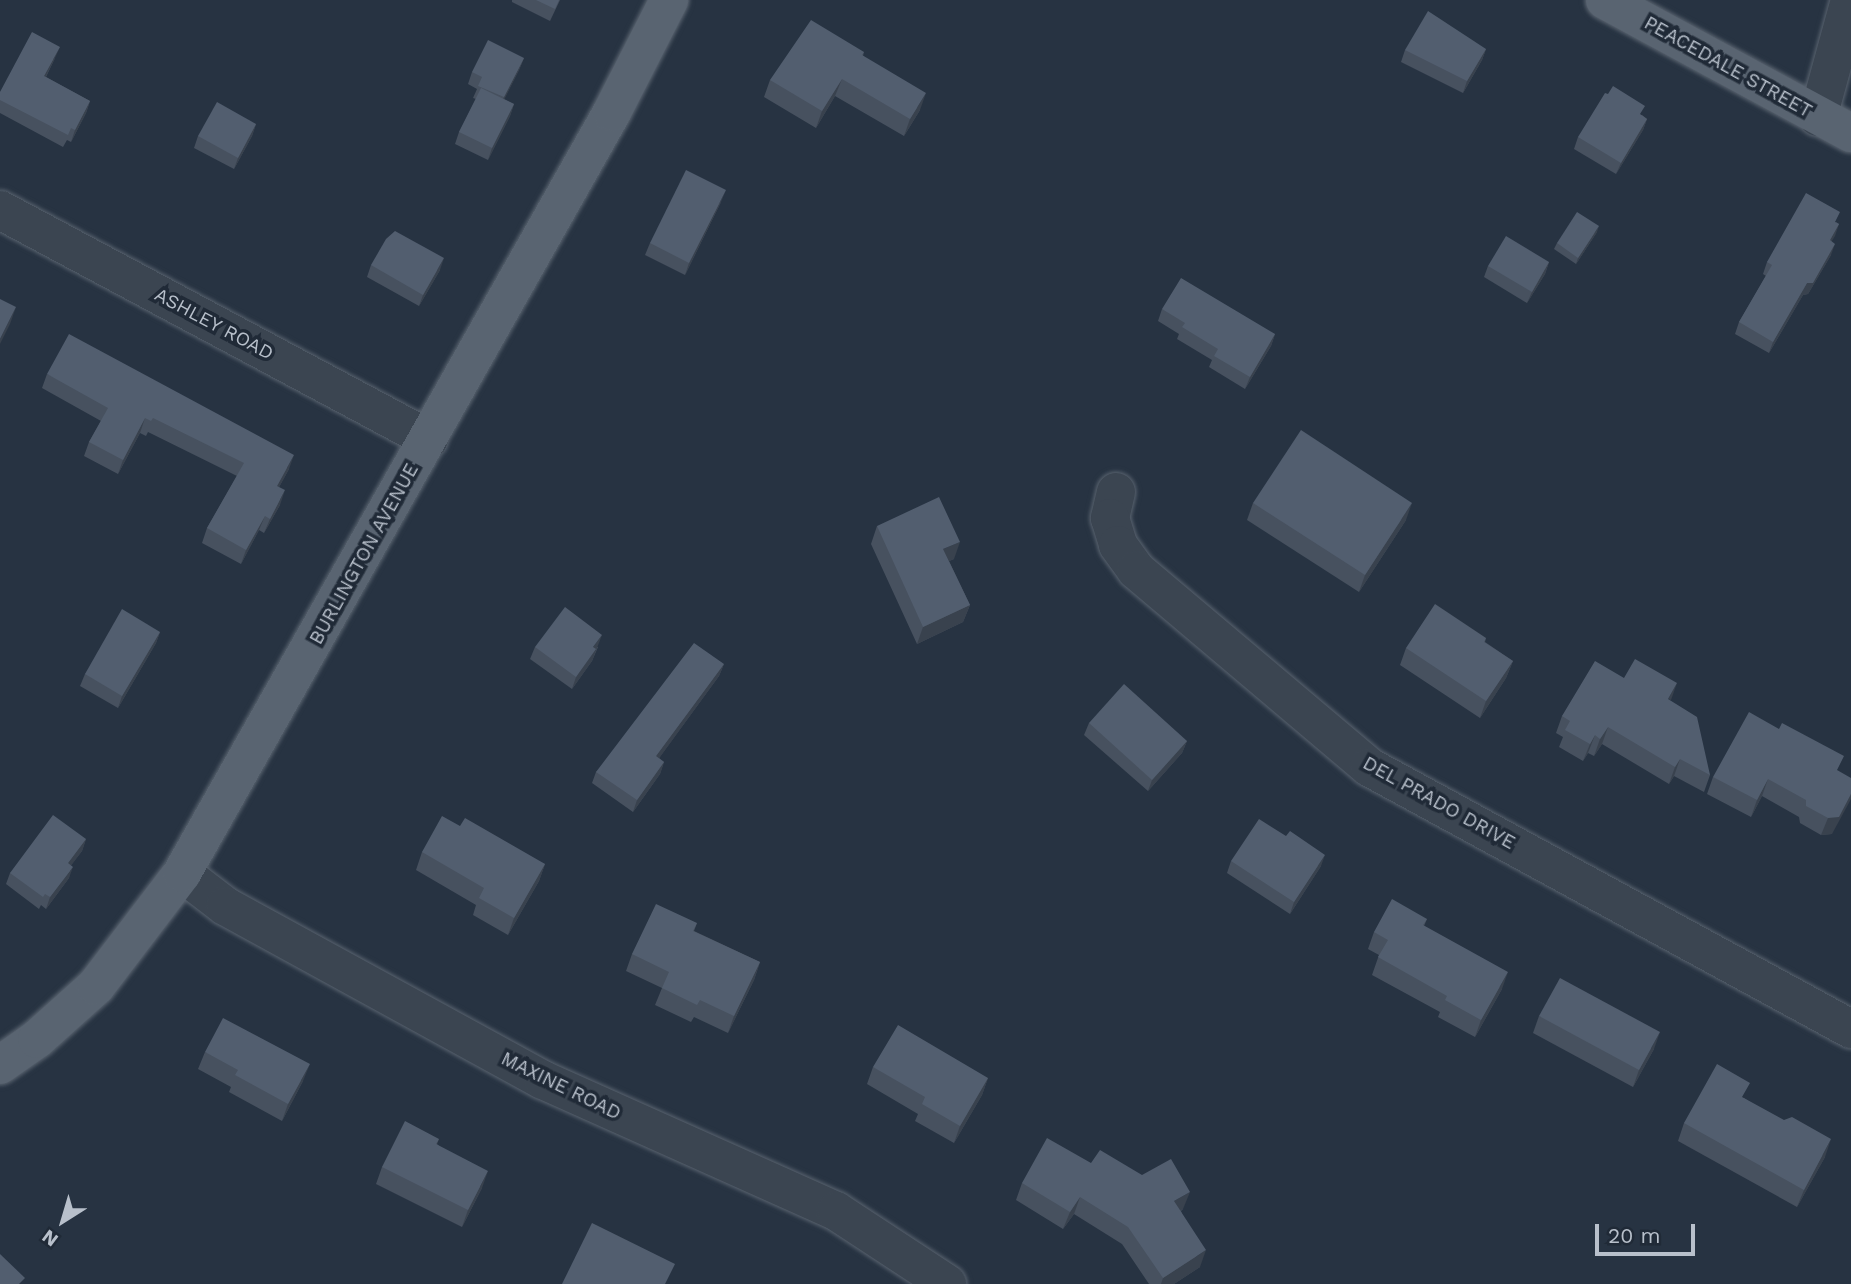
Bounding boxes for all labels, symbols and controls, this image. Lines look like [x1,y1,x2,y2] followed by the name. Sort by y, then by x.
[1640,11,1816,123] street label: PEACEDALE STREET
[150,283,278,365] street label: ASHLEY ROAD
[305,459,423,649] street label: BURLINGTON AVENUE
[1359,752,1519,854] street label: DEL PRADO DRIVE
[497,1047,625,1125] street label: MAXINE ROAD
[28,1186,98,1256] north arrow
[1599,1210,1699,1254] scale bar
[1608,1223,1660,1248] text: 20 m
[38,1225,63,1252] text: N

